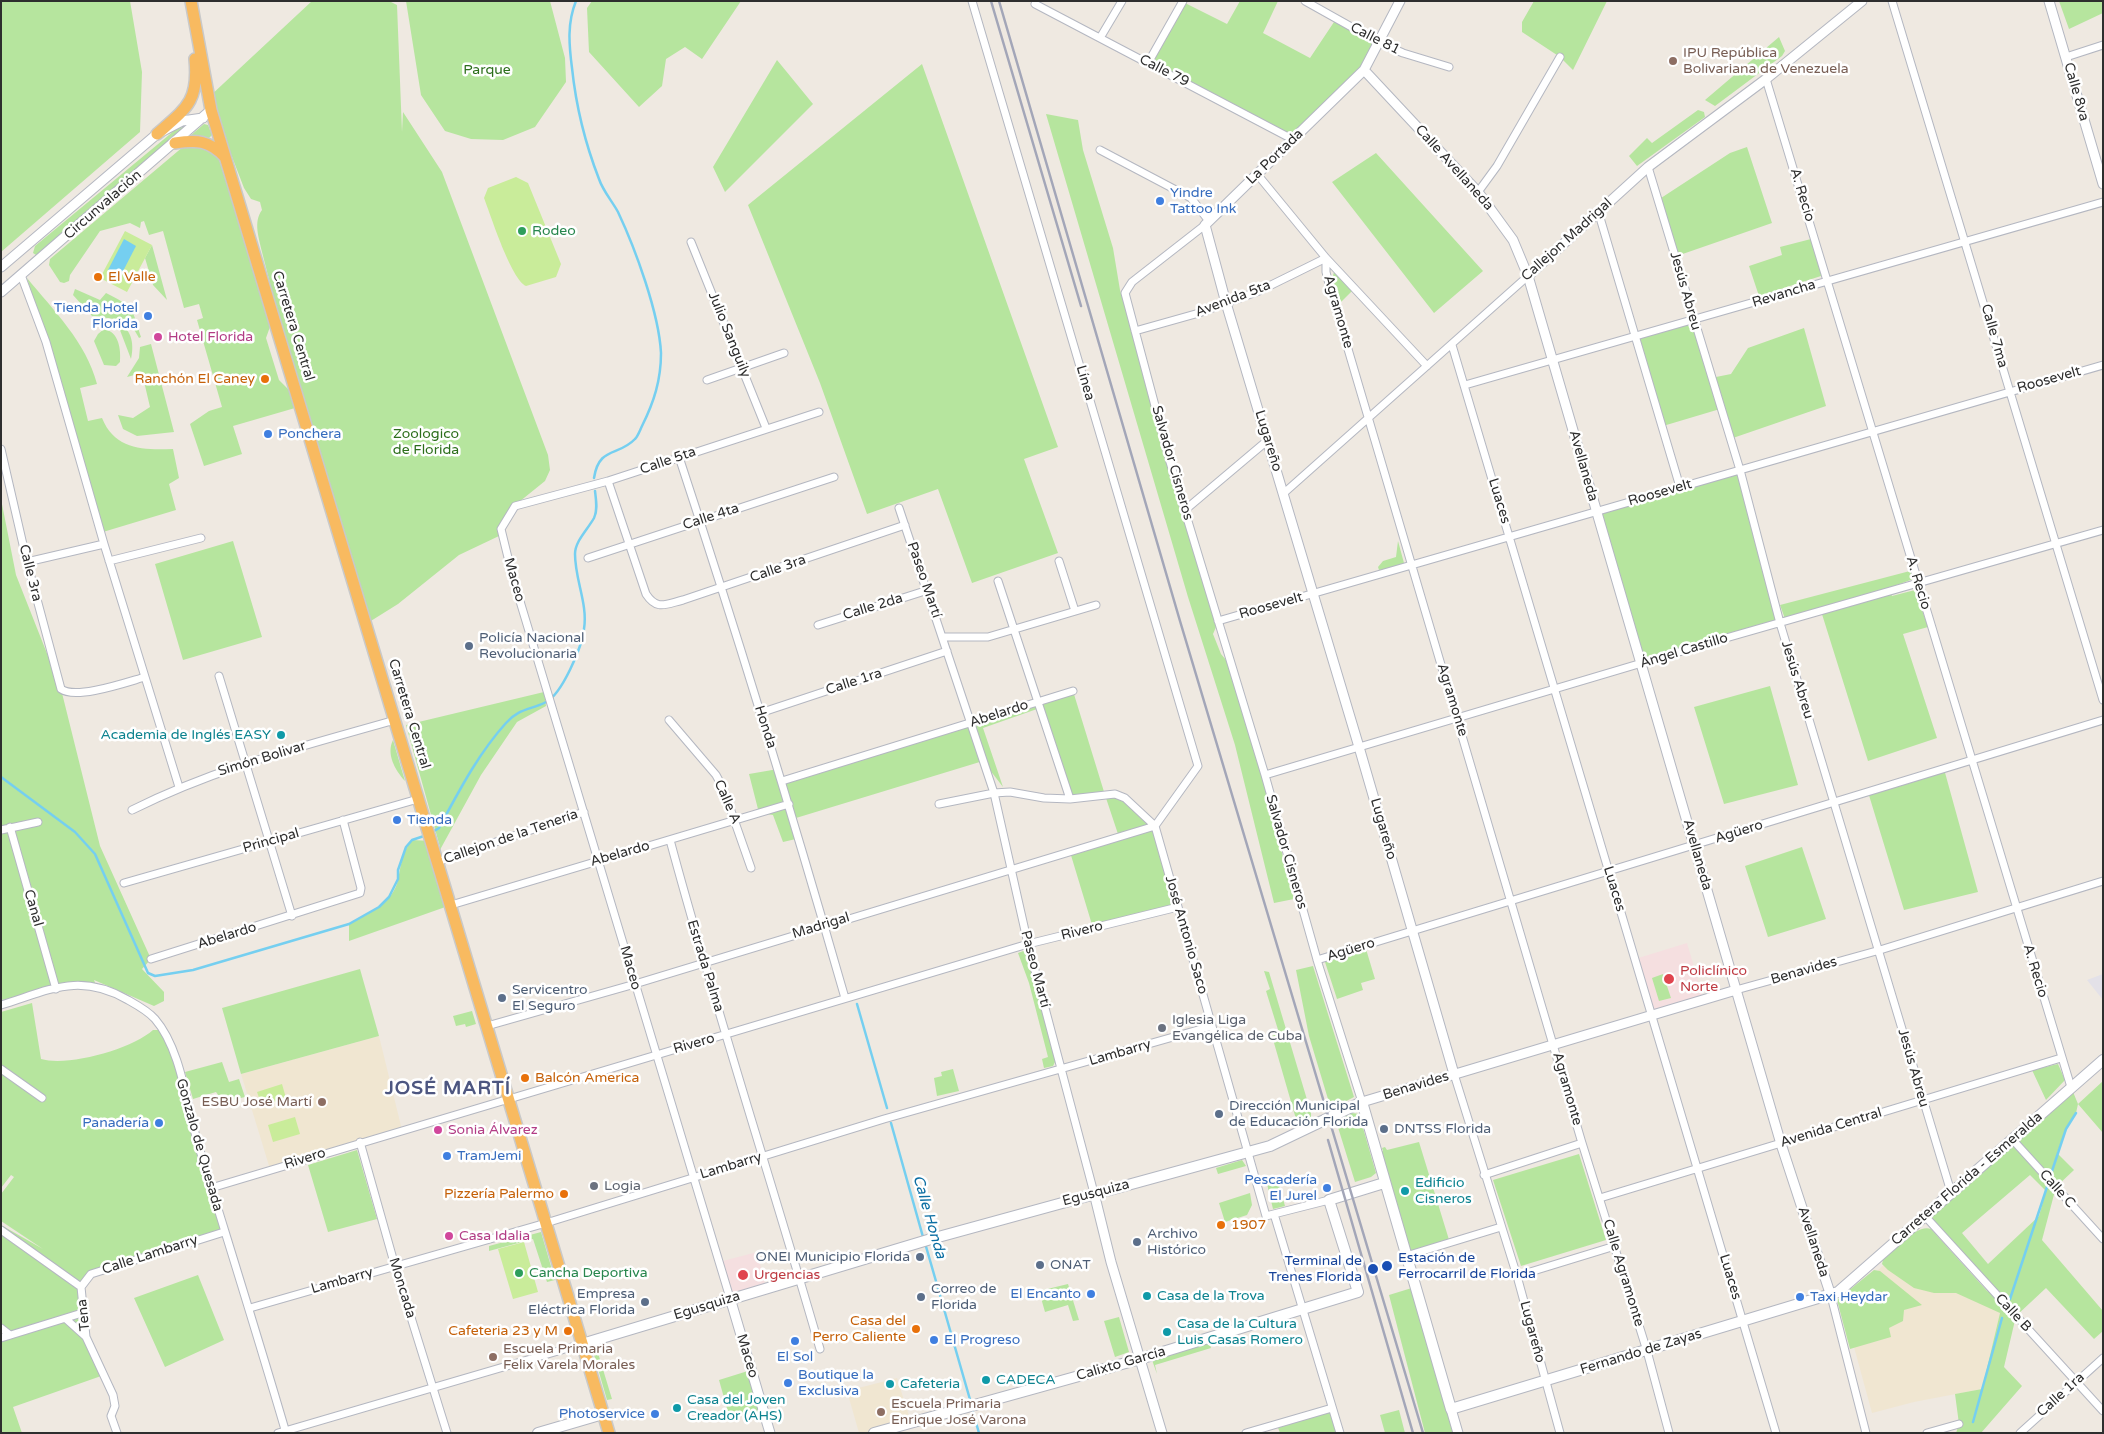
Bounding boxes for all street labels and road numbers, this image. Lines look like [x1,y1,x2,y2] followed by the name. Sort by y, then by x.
[1347,19,1403,59] street label: Calle 81
[1136,51,1192,91] street label: Calle 79
[2060,61,2092,123] street label: Calle 8va
[1411,122,1497,214] street label: Calle Avellaneda
[1243,126,1307,188] street label: La Portada
[1786,166,1818,224] street label: A. Recio
[61,167,145,243] street label: Circunvalación
[1518,195,1616,285] street label: Callejon Madrigal
[1666,250,1704,332] street label: Jesús Abreu
[268,269,318,383] street label: Carretera Central
[1320,274,1356,350] street label: Agramonte
[1750,276,1818,312] street label: Revancha
[1193,277,1273,321] street label: Avenida 5ta
[704,290,754,380] street label: Julio Sanguily
[1977,302,2011,370] street label: Calle 7ma
[1072,363,1098,403] street label: Línea
[2015,363,2083,397] street label: Roosevelt
[1148,404,1196,522] street label: Salvador Cisneros
[1251,408,1285,474] street label: Lugareño
[1565,429,1601,503] street label: Avellaneda
[638,444,698,478] street label: Calle 5ta
[1484,476,1514,526] street label: Luaces
[1626,476,1694,510] street label: Roosevelt
[681,500,741,534] street label: Calle 4ta
[903,540,945,620] street label: Paseo Martí
[15,543,45,603] street label: Calle 3ra
[748,552,808,586] street label: Calle 3ra
[1902,554,1934,612] street label: A. Recio
[500,556,528,604] street label: Maceo
[1237,589,1305,623] street label: Roosevelt
[841,590,905,624] street label: Calle 2da
[1638,630,1730,672] street label: Ángel Castillo
[1777,639,1817,721] street label: Jesús Abreu
[384,657,434,771] street label: Carretera Central
[1433,662,1471,738] street label: Agramonte
[824,665,884,699] street label: Calle 1ra
[967,697,1031,731] street label: Abelardo
[750,703,780,751] street label: Honda
[216,738,308,780] street label: Simón Bolivar
[710,777,744,827] street label: Calle A
[1262,793,1310,911] street label: Salvador Cisneros
[1366,796,1400,862] street label: Lugareño
[442,806,580,868] street label: Callejon de la Tenería
[1713,817,1765,847] street label: Agüero
[1679,818,1715,892] street label: Avellaneda
[241,825,301,857] street label: Principal
[588,838,652,870] street label: Abelardo
[1599,864,1629,914] street label: Luaces
[1161,874,1211,996] street label: José Antonio Saco
[20,888,46,928] street label: Canal
[790,909,852,943] street label: Madrigal
[683,918,727,1014] street label: Estrada Palma
[1059,918,1105,944] street label: Rivero
[195,919,259,953] street label: Abelardo
[1017,929,1053,1009] street label: Paseo Martí
[1325,935,1377,965] street label: Agüero
[2019,942,2051,1000] street label: A. Recio
[616,944,644,992] street label: Maceo
[1769,954,1839,988] street label: Benavides
[1894,1027,1932,1109] street label: Jesús Abreu
[671,1030,717,1058] street label: Rivero
[1087,1036,1153,1070] street label: Lambarry
[1549,1051,1585,1127] street label: Agramonte
[1381,1068,1451,1104] street label: Benavides
[172,1077,226,1213] street label: Gonzalo de Quesada
[1778,1105,1884,1151] street label: Avenida Central
[1888,1109,2046,1249] street label: Carretera Florida - Esmeralda
[282,1145,328,1173] street label: Rivero
[698,1149,764,1183] street label: Lambarry
[2035,1166,2079,1212] street label: Calle C
[1061,1176,1131,1210] street label: Egusquiza
[1794,1205,1832,1279] street label: Avellaneda
[1599,1217,1647,1329] street label: Calle Agramonte
[100,1232,200,1278] street label: Calle Lambarry
[1715,1252,1745,1302] street label: Luaces
[385,1256,419,1320] street label: Moncada
[309,1264,375,1298] street label: Lambarry
[672,1288,742,1324] street label: Egusquiza
[1991,1291,2035,1335] street label: Calle B
[74,1298,94,1332] street label: Tena
[1516,1299,1548,1365] street label: Lugareño
[1578,1326,1704,1378] street label: Fernando de Zayas
[732,1332,762,1380] street label: Maceo
[1074,1343,1168,1385] street label: Calixto García
[2034,1369,2088,1421] street label: Calle 1ra

